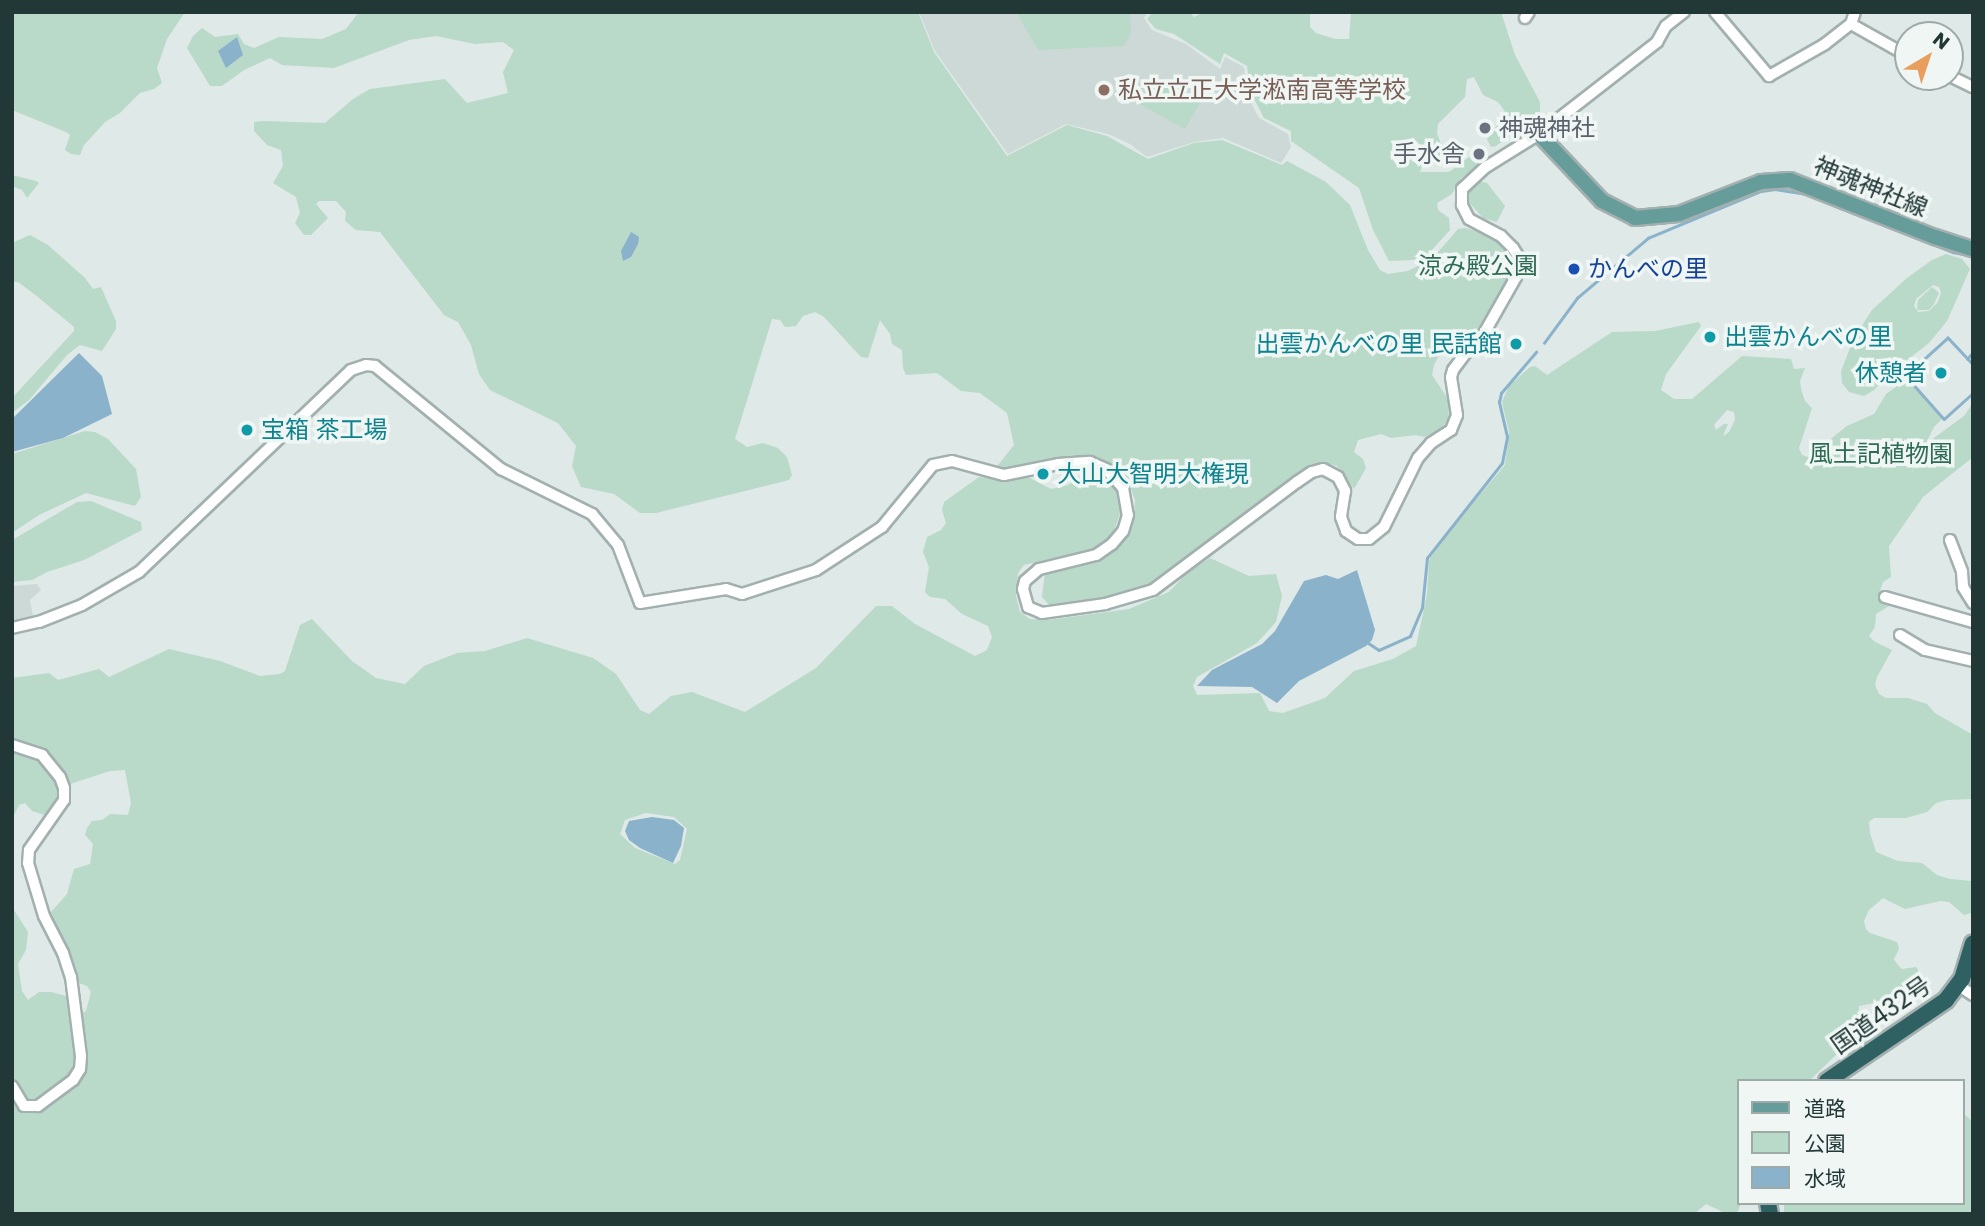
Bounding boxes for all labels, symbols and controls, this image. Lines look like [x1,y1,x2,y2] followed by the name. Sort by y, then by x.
[1894,21,1964,91] north arrow
[1927,26,1955,56] text: N
[1118,76,1406,104] place label: 私立立正大学淞南高等学校
[1096,82,1112,98] marker: 私立立正大学淞南高等学校
[1499,114,1595,142] place label: 神魂神社
[1477,120,1493,136] marker: 神魂神社
[1393,140,1465,168] place label: 手水舎
[1471,146,1487,162] marker: 手水舎
[1810,151,1932,223] street label: 神魂神社線
[1418,252,1538,280] park label: 涼み殿公園
[1588,255,1708,283] place label: かんべの里
[1566,261,1582,277] marker: かんべの里
[1724,323,1892,351] place label: 出雲かんべの里
[1702,329,1718,345] marker: 出雲かんべの里
[1256,330,1502,358] place label: 出雲かんべの里 民話館
[1508,336,1524,352] marker: 出雲かんべの里 民話館
[1855,359,1927,387] place label: 休憩者
[1933,365,1949,381] marker: 休憩者
[261,416,387,444] place label: 宝箱 茶工場
[239,422,255,438] marker: 宝箱 茶工場
[1809,440,1953,468] park label: 風土記植物園
[1057,460,1249,488] place label: 大山大智明大権現
[1035,466,1051,482] marker: 大山大智明大権現
[1826,970,1936,1060] street label: 国道432号
[1736,1079,1964,1205] legend
[1804,1094,1846,1123] text: 道路
[1804,1129,1846,1158] text: 公園
[1804,1164,1846,1193] text: 水域

